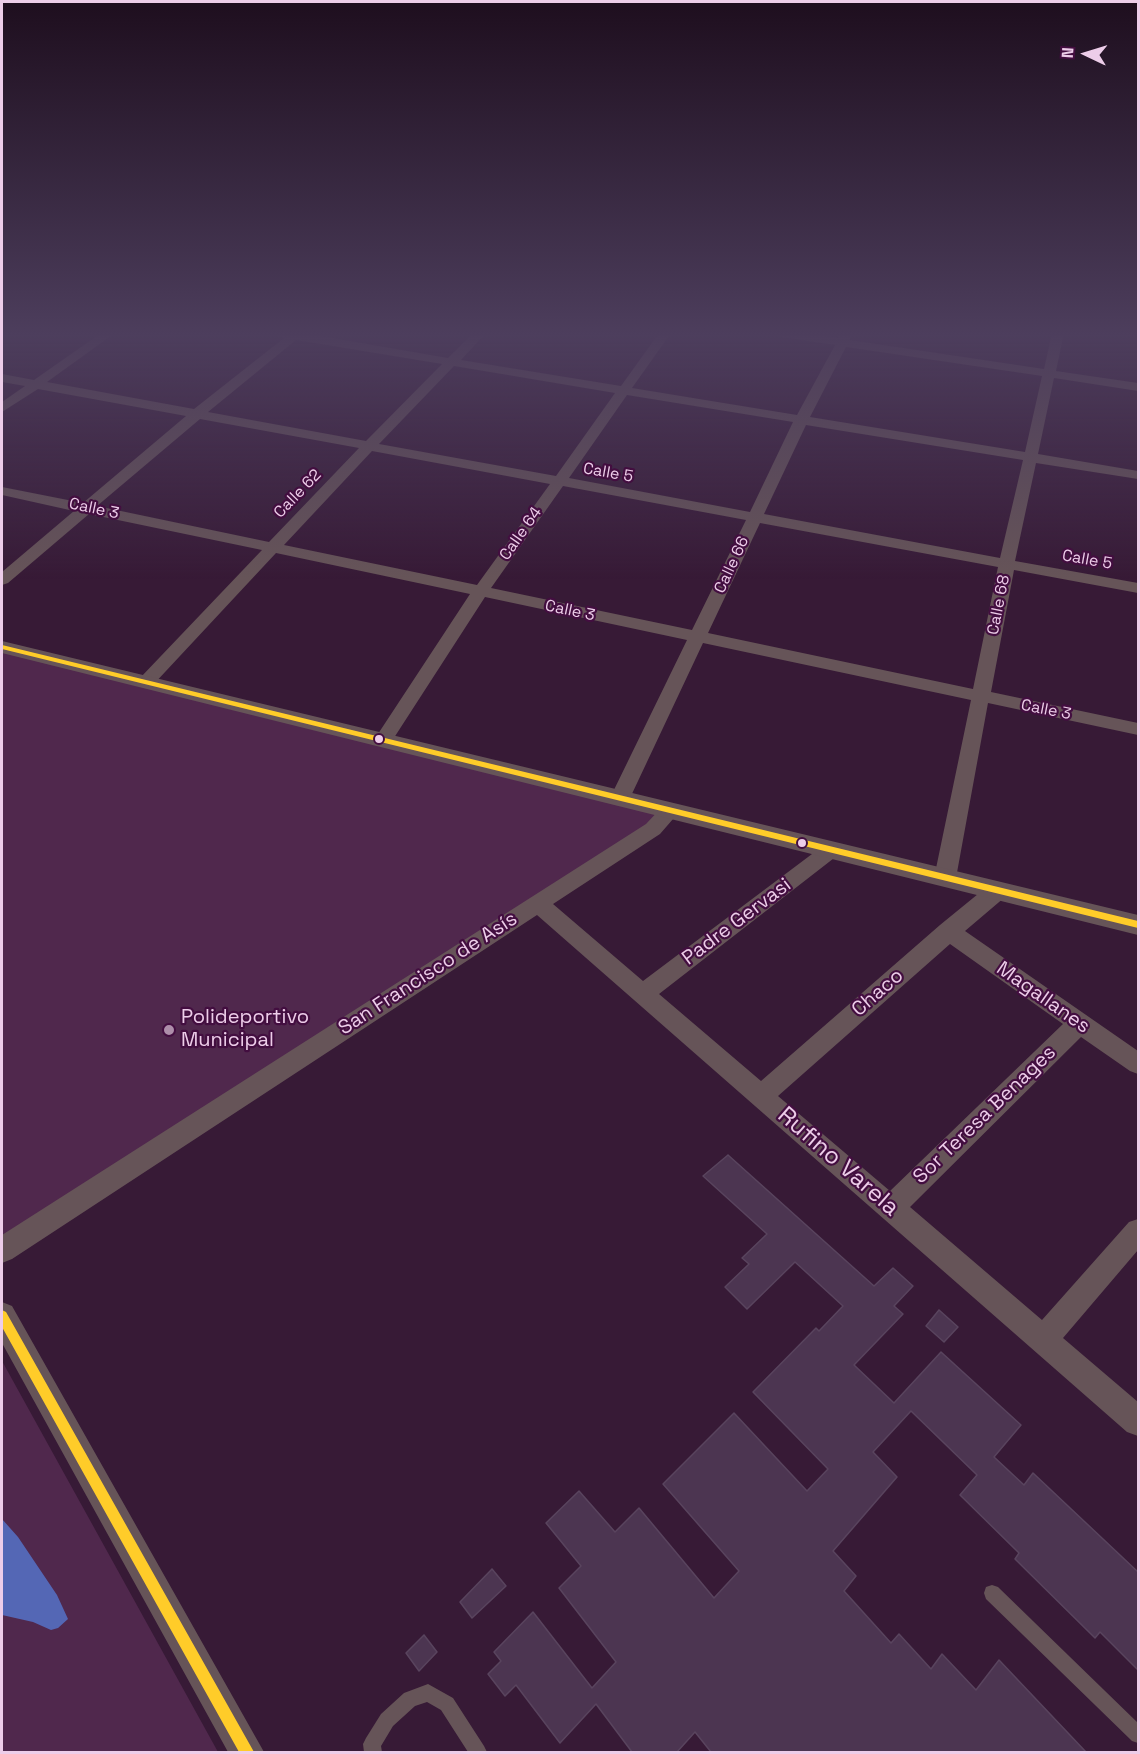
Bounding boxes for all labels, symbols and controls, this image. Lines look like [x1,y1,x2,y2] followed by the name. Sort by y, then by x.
[1056,24,1116,84] north arrow
[1057,47,1078,59] text: N
[581,459,635,487] street label: Calle 5
[270,466,326,522] street label: Calle 62
[67,494,121,524] street label: Calle 3
[496,504,546,564] street label: Calle 64
[711,534,753,596] street label: Calle 66
[1060,546,1114,574] street label: Calle 5
[984,573,1014,637] street label: Calle 68
[543,596,597,626] street label: Calle 3
[1019,696,1073,724] street label: Calle 3
[373,733,385,745] unlabelled marker
[796,837,808,849] unlabelled marker
[678,873,796,971] street label: Padre Gervasi
[334,907,522,1041] street label: San Francisco de Asís
[992,957,1094,1039] street label: Magallanes
[847,964,909,1022] street label: Chaco
[181,1006,309,1053] place label: Polideportivo Municipal
[162,1023,176,1037] marker: Polideportivo Municipal
[909,1041,1061,1189] street label: Sor Teresa Benages
[771,1101,905,1223] street label: Rufino Varela

